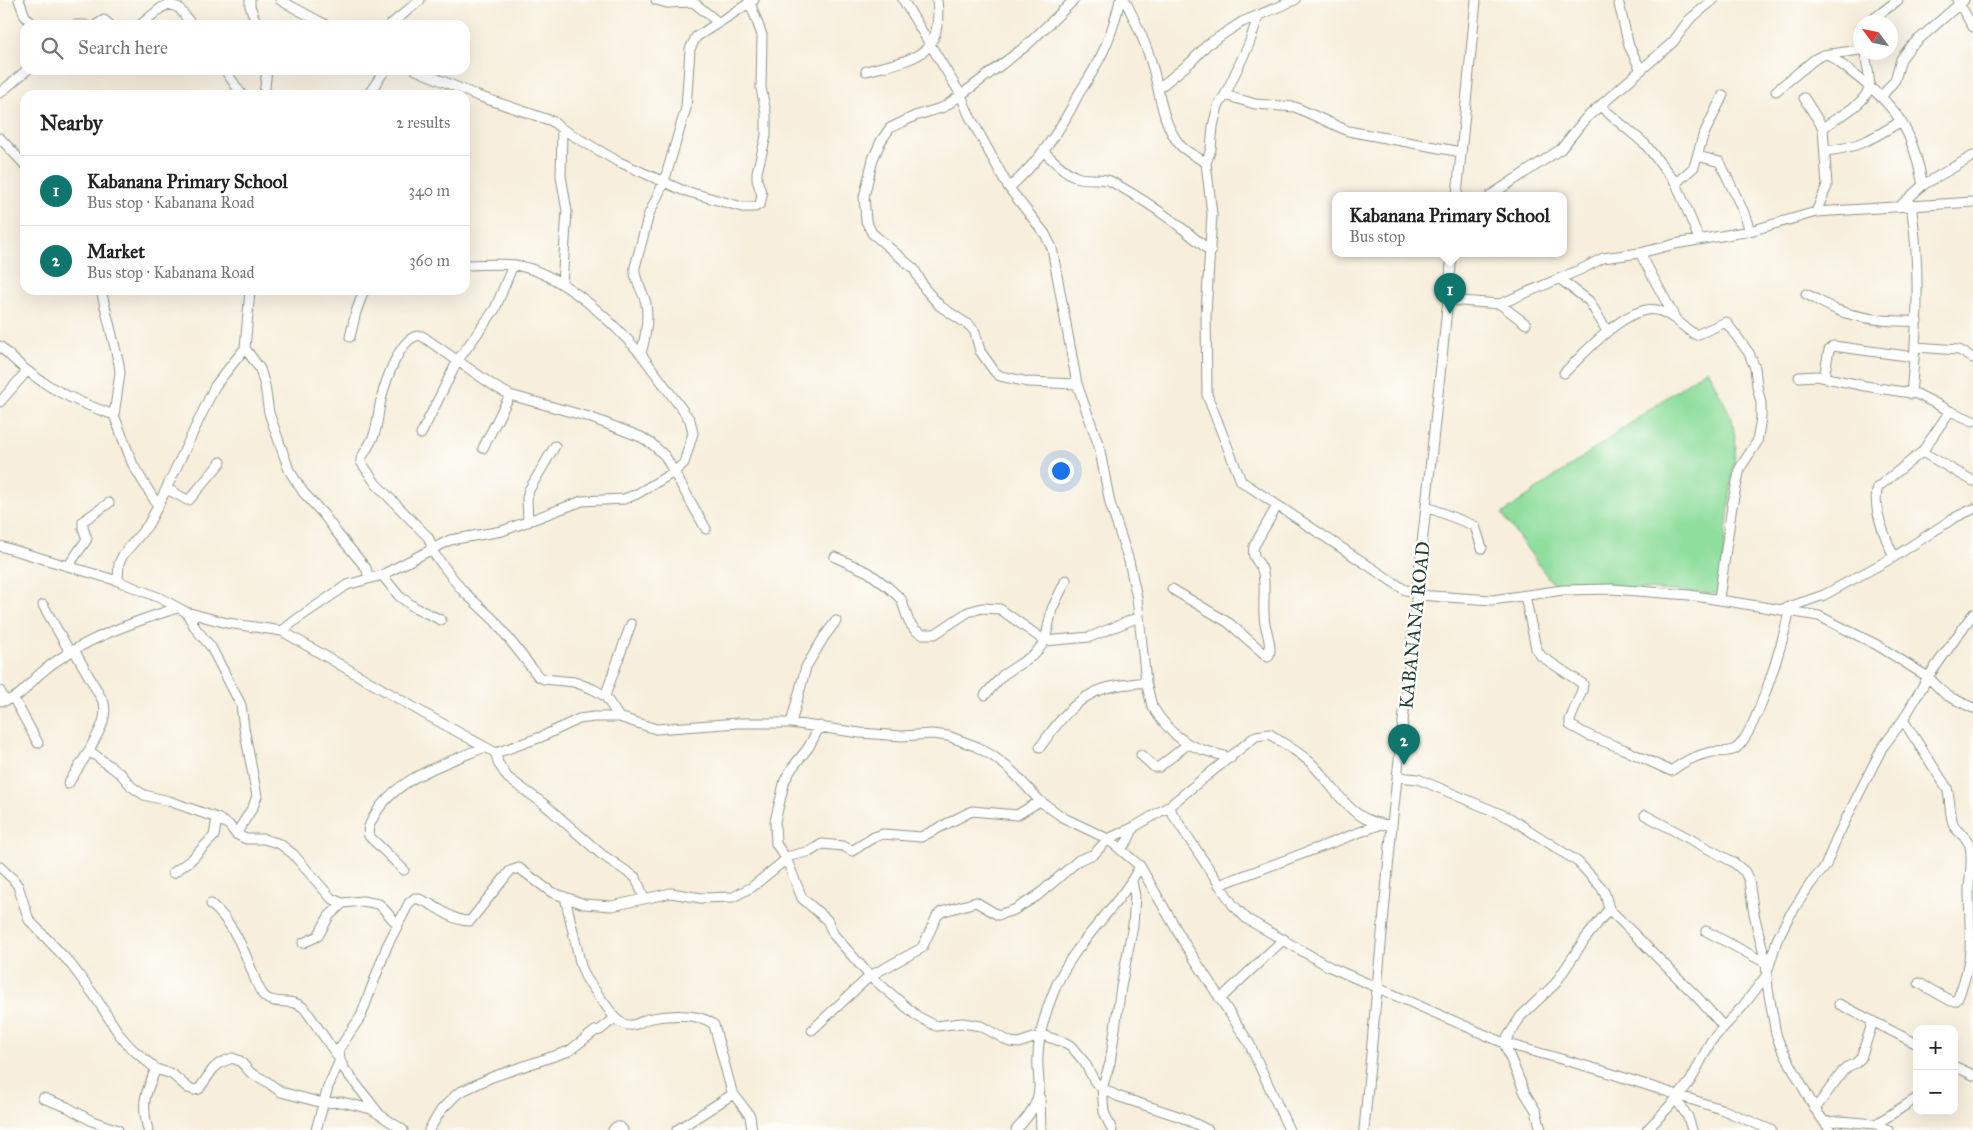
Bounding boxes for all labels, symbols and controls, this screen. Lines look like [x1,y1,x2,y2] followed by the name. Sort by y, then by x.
[1853,15,1898,60] north arrow
[20,20,470,75] search box
[38,34,66,62] icon: search
[78,36,168,59] text: Search here
[40,110,103,136] text: Nearby
[396,113,450,132] text: 2 results
[87,170,288,193] text: Kabanana Primary School
[53,181,59,200] text: 1
[408,181,450,200] text: 340 m
[1332,192,1567,257] popup
[87,193,254,212] text: Bus stop · Kabanana Road
[1349,204,1550,227] text: Kabanana Primary School
[1349,227,1405,246] text: Bus stop
[87,240,145,263] text: Market
[52,251,60,270] text: 2
[409,251,450,270] text: 360 m
[87,263,254,282] text: Bus stop · Kabanana Road
[1434,273,1466,314] pin: 1
[1048,458,1074,484] your location
[1394,540,1435,710] street label: KABANANA ROAD
[1388,724,1420,765] pin: 2
[1913,1025,1958,1115] map controls
[1913,1025,1958,1070] button: +
[1913,1070,1958,1115] button: −

